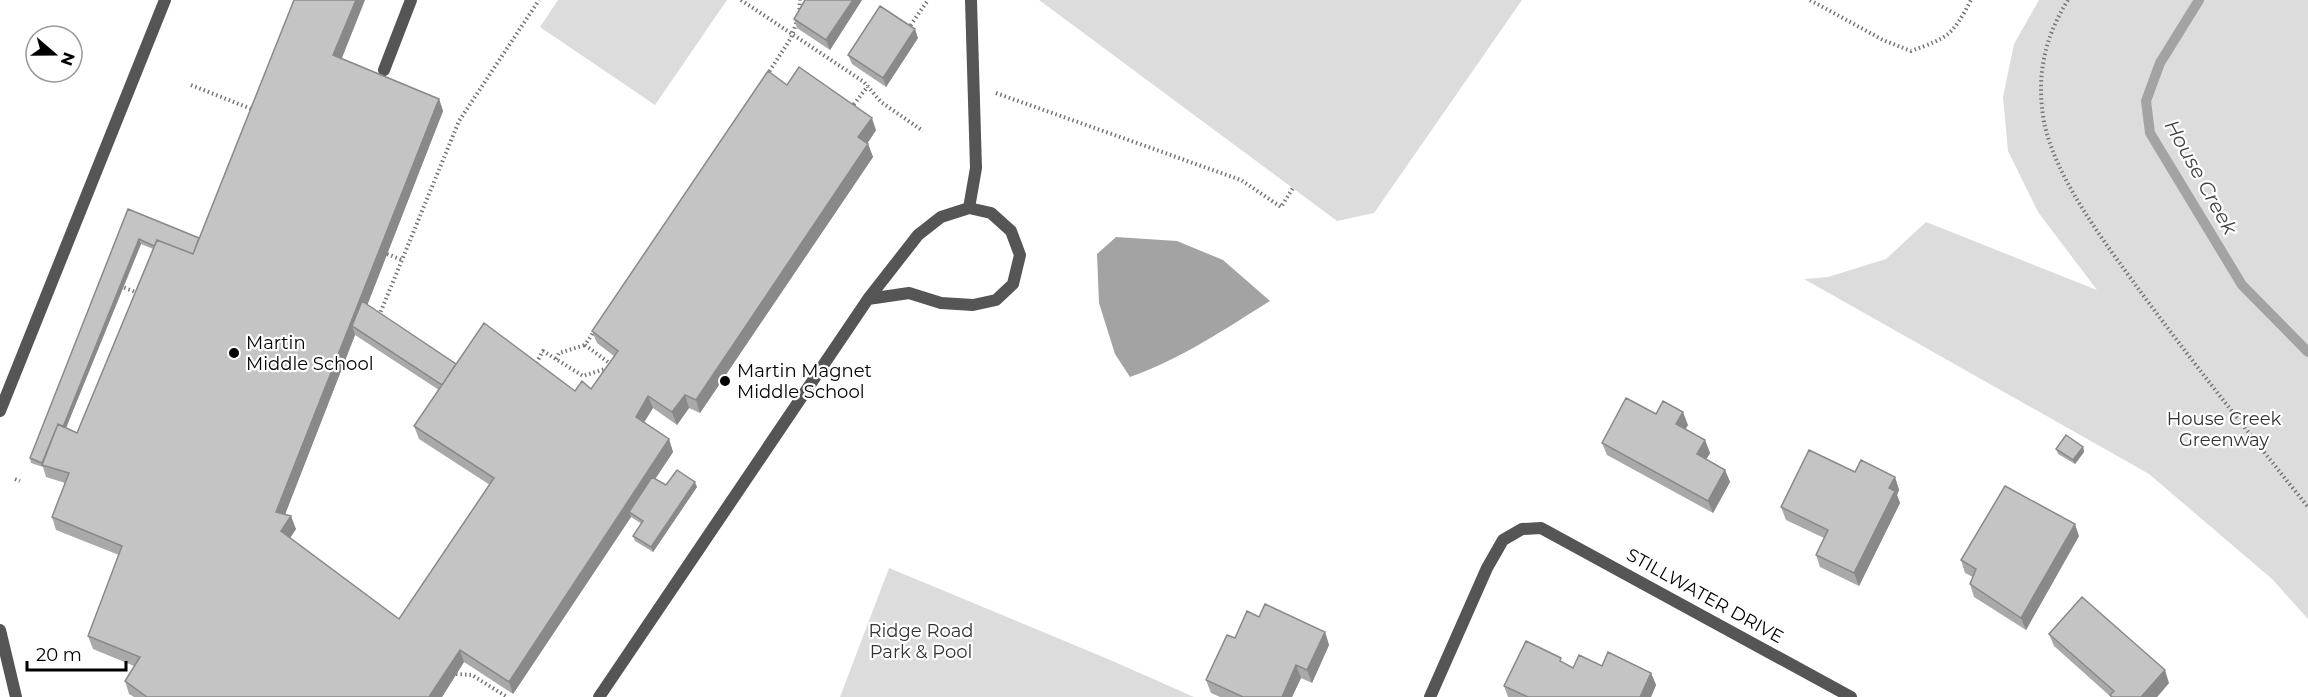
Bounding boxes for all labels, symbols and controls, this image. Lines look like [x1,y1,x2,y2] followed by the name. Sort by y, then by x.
[24,24,84,84] north arrow
[56,50,79,68] text: N
[2160,115,2243,240] water label: House Creek
[246,332,374,375] place label: Martin Middle School
[227,346,241,360] marker: Martin Middle School
[737,360,872,403] place label: Martin Magnet Middle School
[718,374,732,388] marker: Martin Magnet Middle School
[2167,408,2282,451] park label: House Creek Greenway
[1623,544,1787,648] street label: STILLWATER DRIVE
[868,620,974,663] park label: Ridge Road Park & Pool
[27,634,126,672] scale bar
[36,644,82,666] text: 20 m

